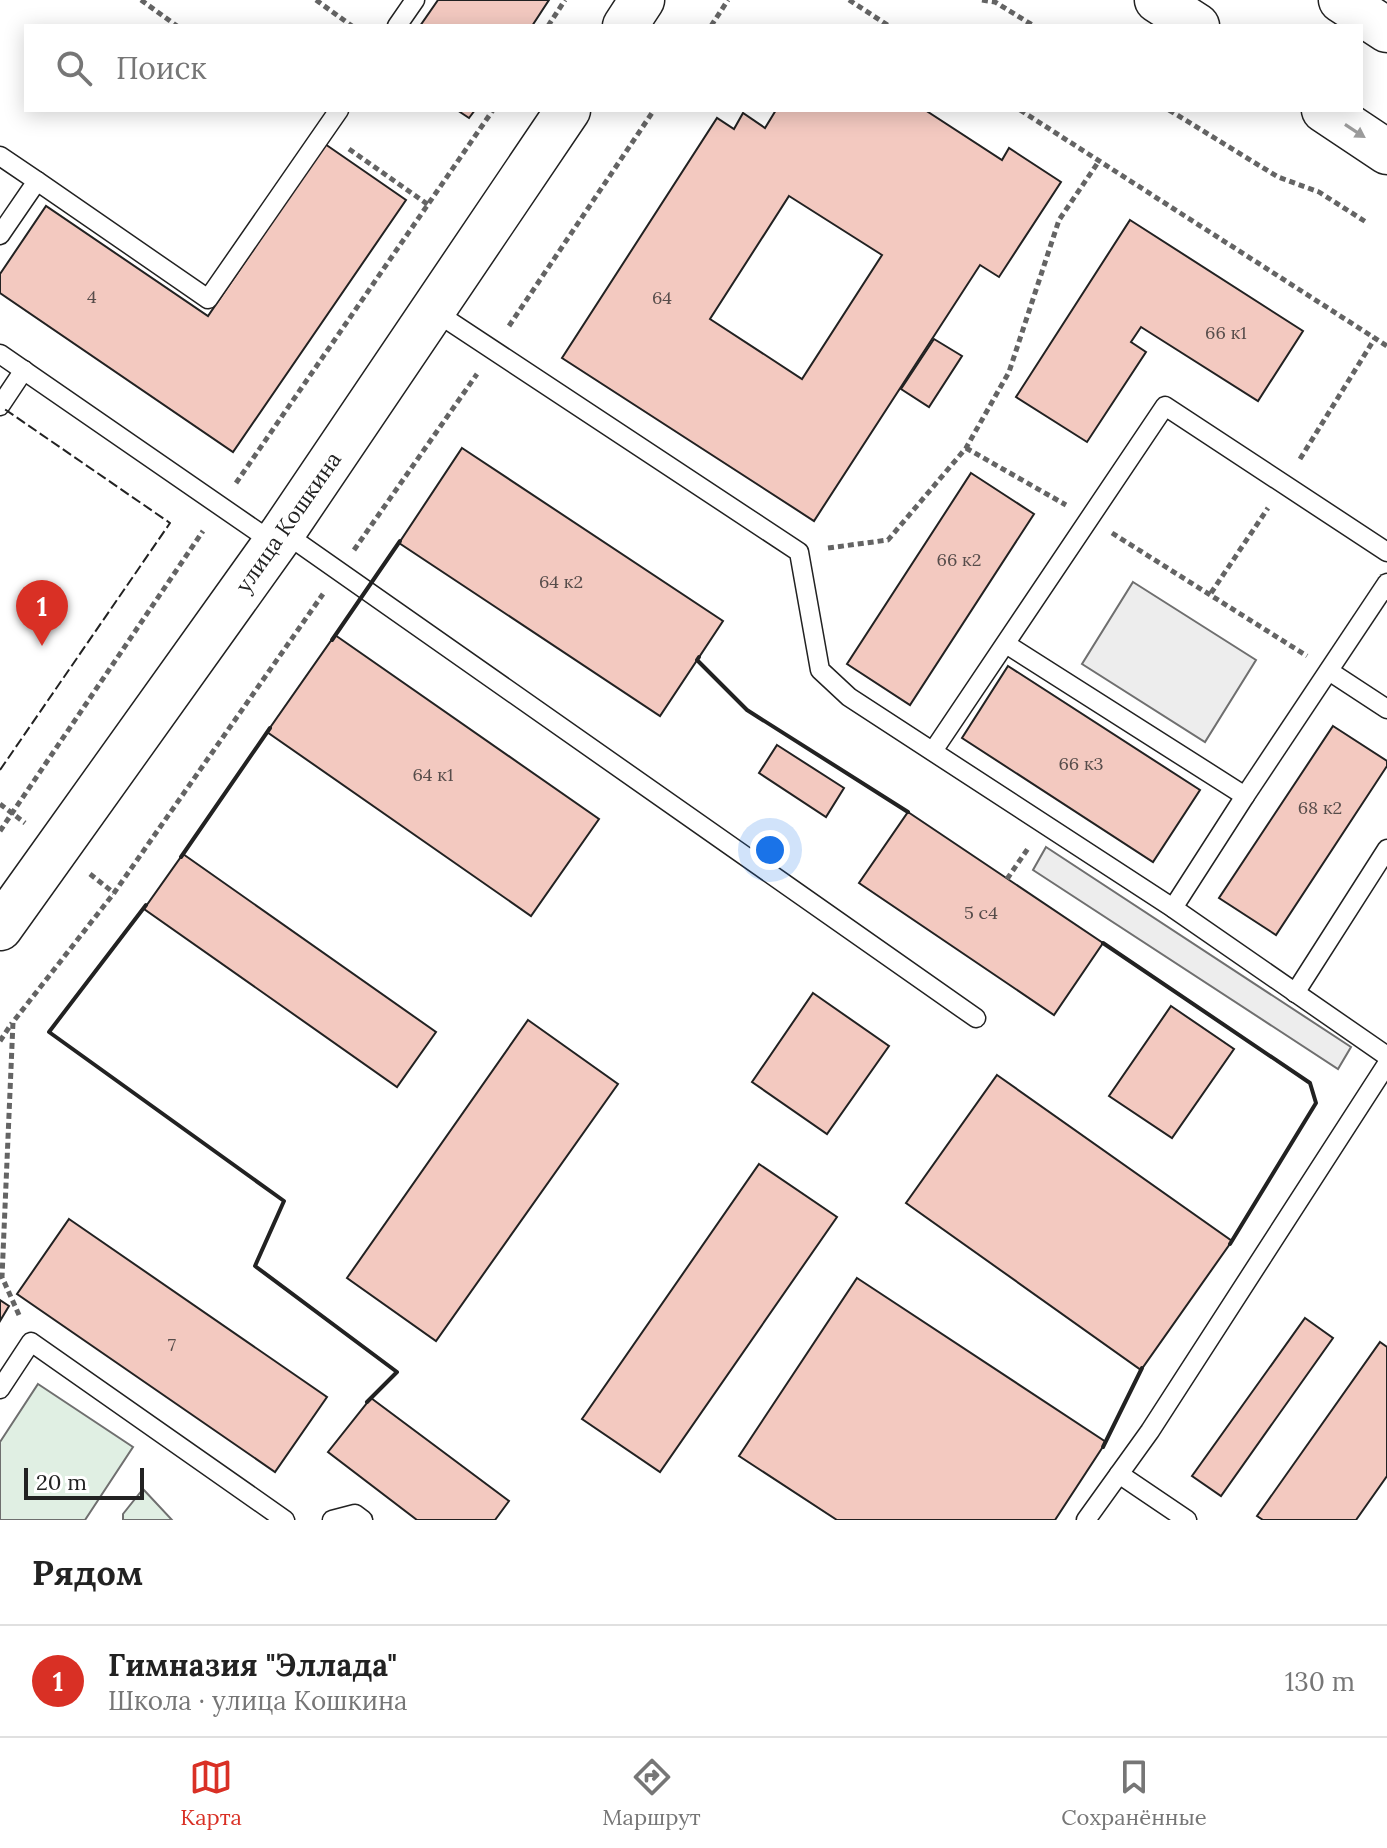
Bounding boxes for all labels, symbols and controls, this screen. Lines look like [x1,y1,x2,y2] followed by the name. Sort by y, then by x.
[24,24,1363,112] search box
[52,46,96,90] icon: search
[116,49,207,87] text: Поиск
[1345,123,1366,138] one-way arrow
[87,285,97,308] house number: 4
[652,286,672,309] house number: 64
[1205,321,1247,344] house number: 66 к1
[229,446,347,598] street label: улица Кошкина
[937,548,981,571] house number: 66 к2
[539,570,583,593] house number: 64 к2
[16,580,68,646] pin: 1
[1058,752,1104,775] house number: 66 к3
[412,763,454,786] house number: 64 к1
[1298,796,1342,819] house number: 68 к2
[750,830,790,870] your location
[964,901,998,924] house number: 5 с4
[168,1333,176,1356] house number: 7
[24,1464,144,1500] scale bar
[36,1468,87,1496] text: 20 m
[32,1551,143,1594] text: Рядом
[108,1646,397,1684] text: Гимназия "Эллада"
[53,1665,63,1698] text: 1
[1285,1665,1355,1698] text: 130 m
[108,1684,408,1717] text: Школа · улица Кошкина
[180,1755,242,1831] tab: Карта
[602,1755,701,1831] tab: Маршрут
[1061,1755,1207,1831] tab: Сохранённые

